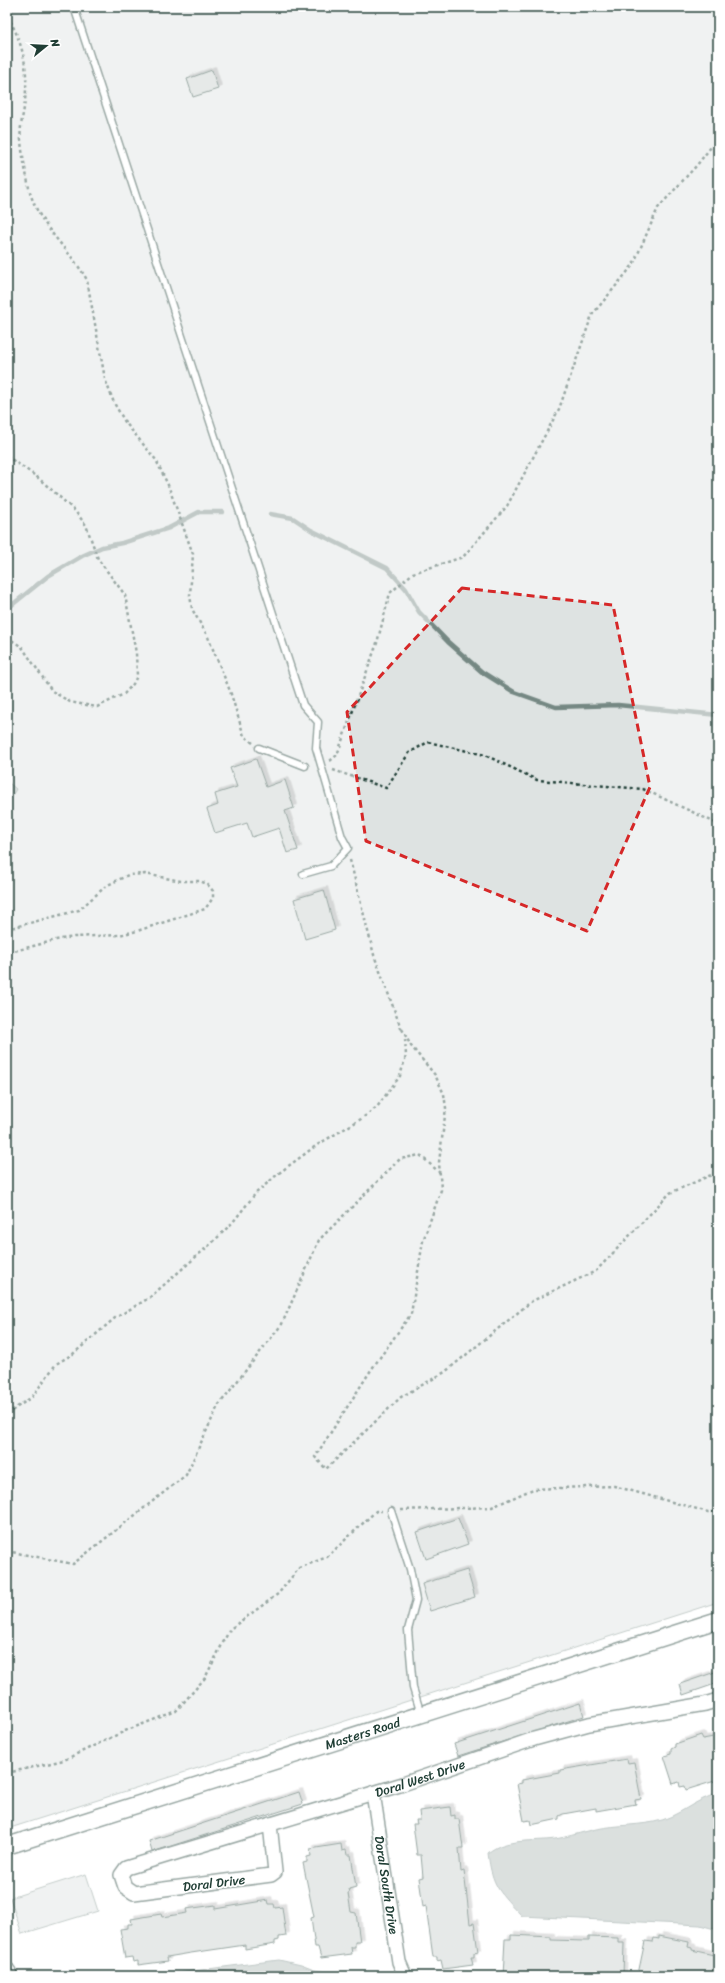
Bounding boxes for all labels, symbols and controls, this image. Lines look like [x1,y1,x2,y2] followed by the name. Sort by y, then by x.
[26,26,66,66] north arrow
[45,36,65,50] text: N
[322,1710,404,1756] street label: Masters Road
[372,1752,468,1803] street label: Doral West Drive
[368,1834,406,1936] street label: Doral South Drive
[181,1868,247,1898] street label: Doral Drive

